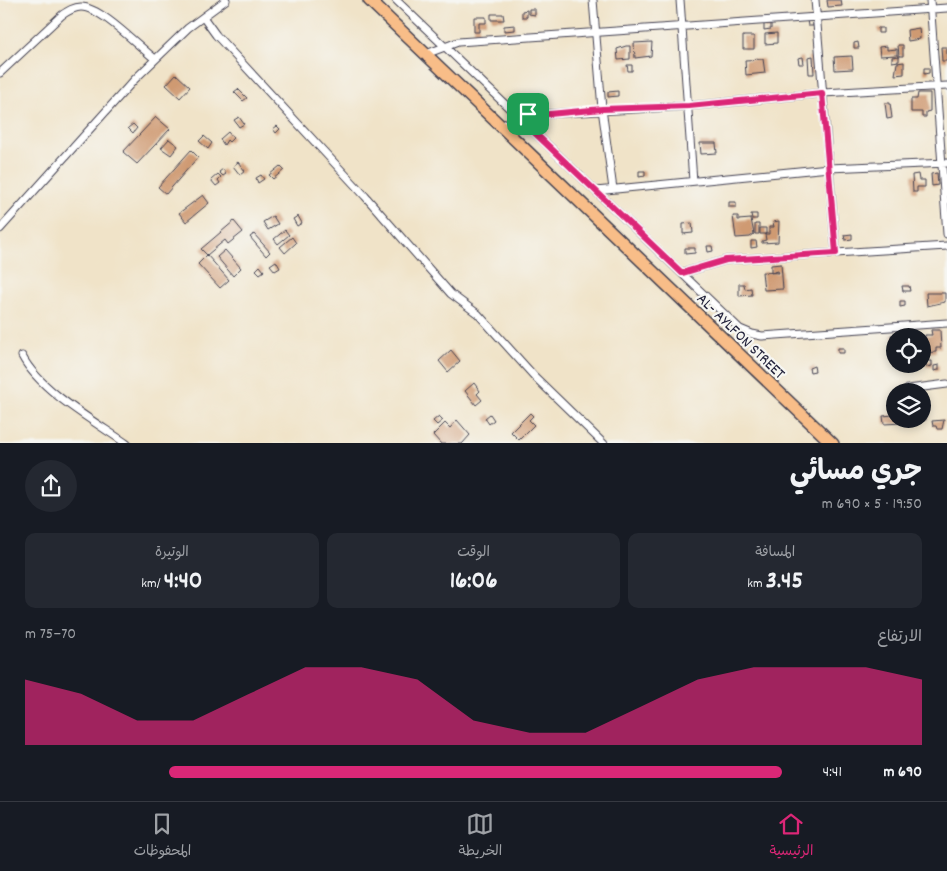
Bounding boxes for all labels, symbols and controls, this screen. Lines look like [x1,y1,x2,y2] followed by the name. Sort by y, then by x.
[507,93,549,135] pin
[514,100,542,128] icon: arrive
[691,288,790,386] street label: AL- AYLFON STREET
[886,328,931,428] map controls
[886,328,931,373] button: locate
[886,383,931,428] button: layers
[790,454,922,494] text: جري مسائي
[25,460,77,512] button: share
[822,493,922,516] text: 19:50 · 5 × 690 m
[155,543,189,563] text: الوتيرة
[457,543,490,563] text: الوقت
[755,543,795,563] text: المسافة
[164,564,202,600] text: 4:40
[450,564,497,600] text: 16:06
[766,564,803,600] text: 3.45
[141,574,164,594] text: /km
[747,574,766,594] text: km
[25,623,76,646] text: 70–75 m
[877,626,922,649] text: الارتفاع
[823,761,842,784] text: 4:41
[883,761,922,784] text: 690 m
[134,810,191,863] tab: المحفوظات
[459,810,502,863] tab: الخريطة
[769,810,813,863] tab: الرئيسية

